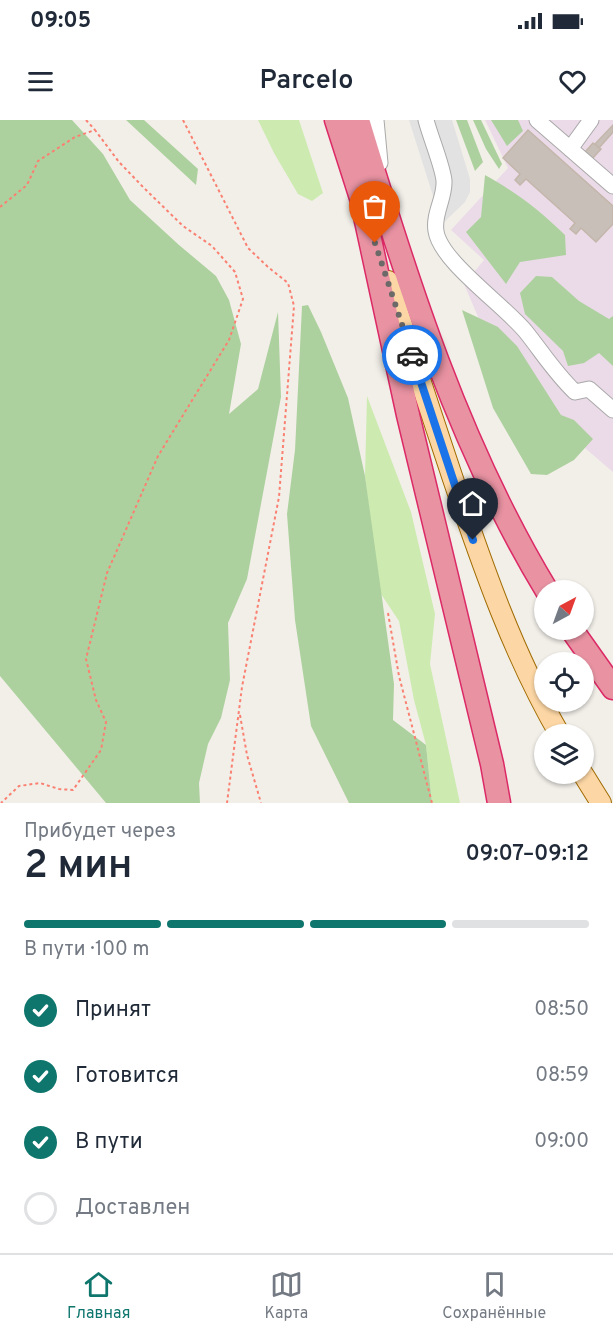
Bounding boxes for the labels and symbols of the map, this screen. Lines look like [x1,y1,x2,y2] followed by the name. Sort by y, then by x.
[349,181,400,243] pin
[382,325,442,385] courier
[447,478,498,540] pin
[534,580,594,640] north arrow

